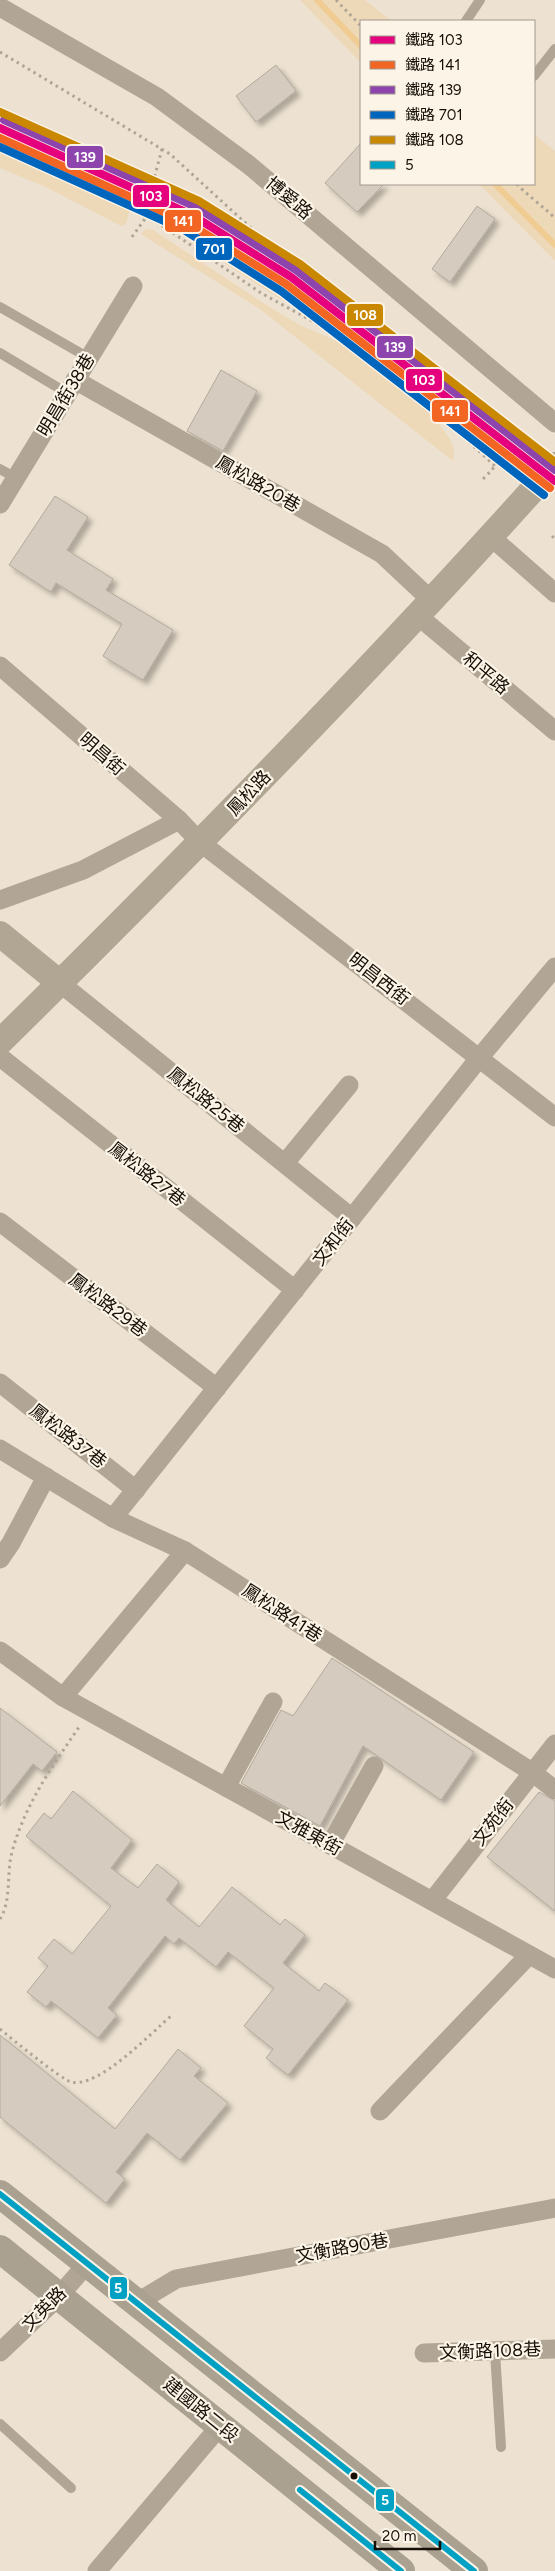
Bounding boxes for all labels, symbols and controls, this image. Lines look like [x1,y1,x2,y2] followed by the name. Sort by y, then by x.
[360,20,535,185] legend
[405,31,463,49] text: 鐵路 103
[405,56,460,74] text: 鐵路 141
[405,81,462,99] text: 鐵路 139
[405,106,463,124] text: 鐵路 701
[405,131,464,149] text: 鐵路 108
[66,145,104,169] line badge: 139
[74,149,96,166] text: 139
[405,156,414,174] text: 5
[261,172,317,224] street label: 博愛路
[132,184,170,208] line badge: 103
[140,188,163,205] text: 103
[164,209,202,233] line badge: 141
[173,213,193,230] text: 141
[195,237,233,261] line badge: 701
[203,241,225,258] text: 701
[346,303,384,327] line badge: 108
[353,307,377,324] text: 108
[376,335,414,359] line badge: 139
[384,339,406,356] text: 139
[33,350,99,440] street label: 明昌街38巷
[405,368,443,392] line badge: 103
[413,372,436,389] text: 103
[431,399,469,423] line badge: 141
[440,403,460,420] text: 141
[212,451,304,517] street label: 鳳松路20巷
[458,647,514,699] street label: 和平路
[74,728,130,780] street label: 明昌街
[223,766,275,820] street label: 鳳松路
[344,948,414,1010] street label: 明昌西街
[163,1062,249,1138] street label: 鳳松路25巷
[104,1137,190,1211] street label: 鳳松路27巷
[308,1214,358,1270] street label: 文和街
[65,1268,151,1342] street label: 鳳松路29巷
[25,1399,111,1473] street label: 鳳松路37巷
[238,1579,326,1647] street label: 鳳松路41巷
[468,1794,518,1850] street label: 文苑街
[272,1806,346,1860] street label: 文雅東街
[294,2229,390,2267] street label: 文衡路90巷
[109,2276,128,2300] line badge: 5
[114,2280,122,2297] text: 5
[17,2282,71,2336] street label: 文英路
[439,2338,541,2364] street label: 文衡路108巷
[159,2373,243,2447] street label: 建國路二段
[349,2471,359,2481] unlabelled marker
[375,2488,395,2512] line badge: 5
[381,2492,389,2509] text: 5
[375,2518,440,2550] scale bar
[382,2527,416,2545] text: 20 m

